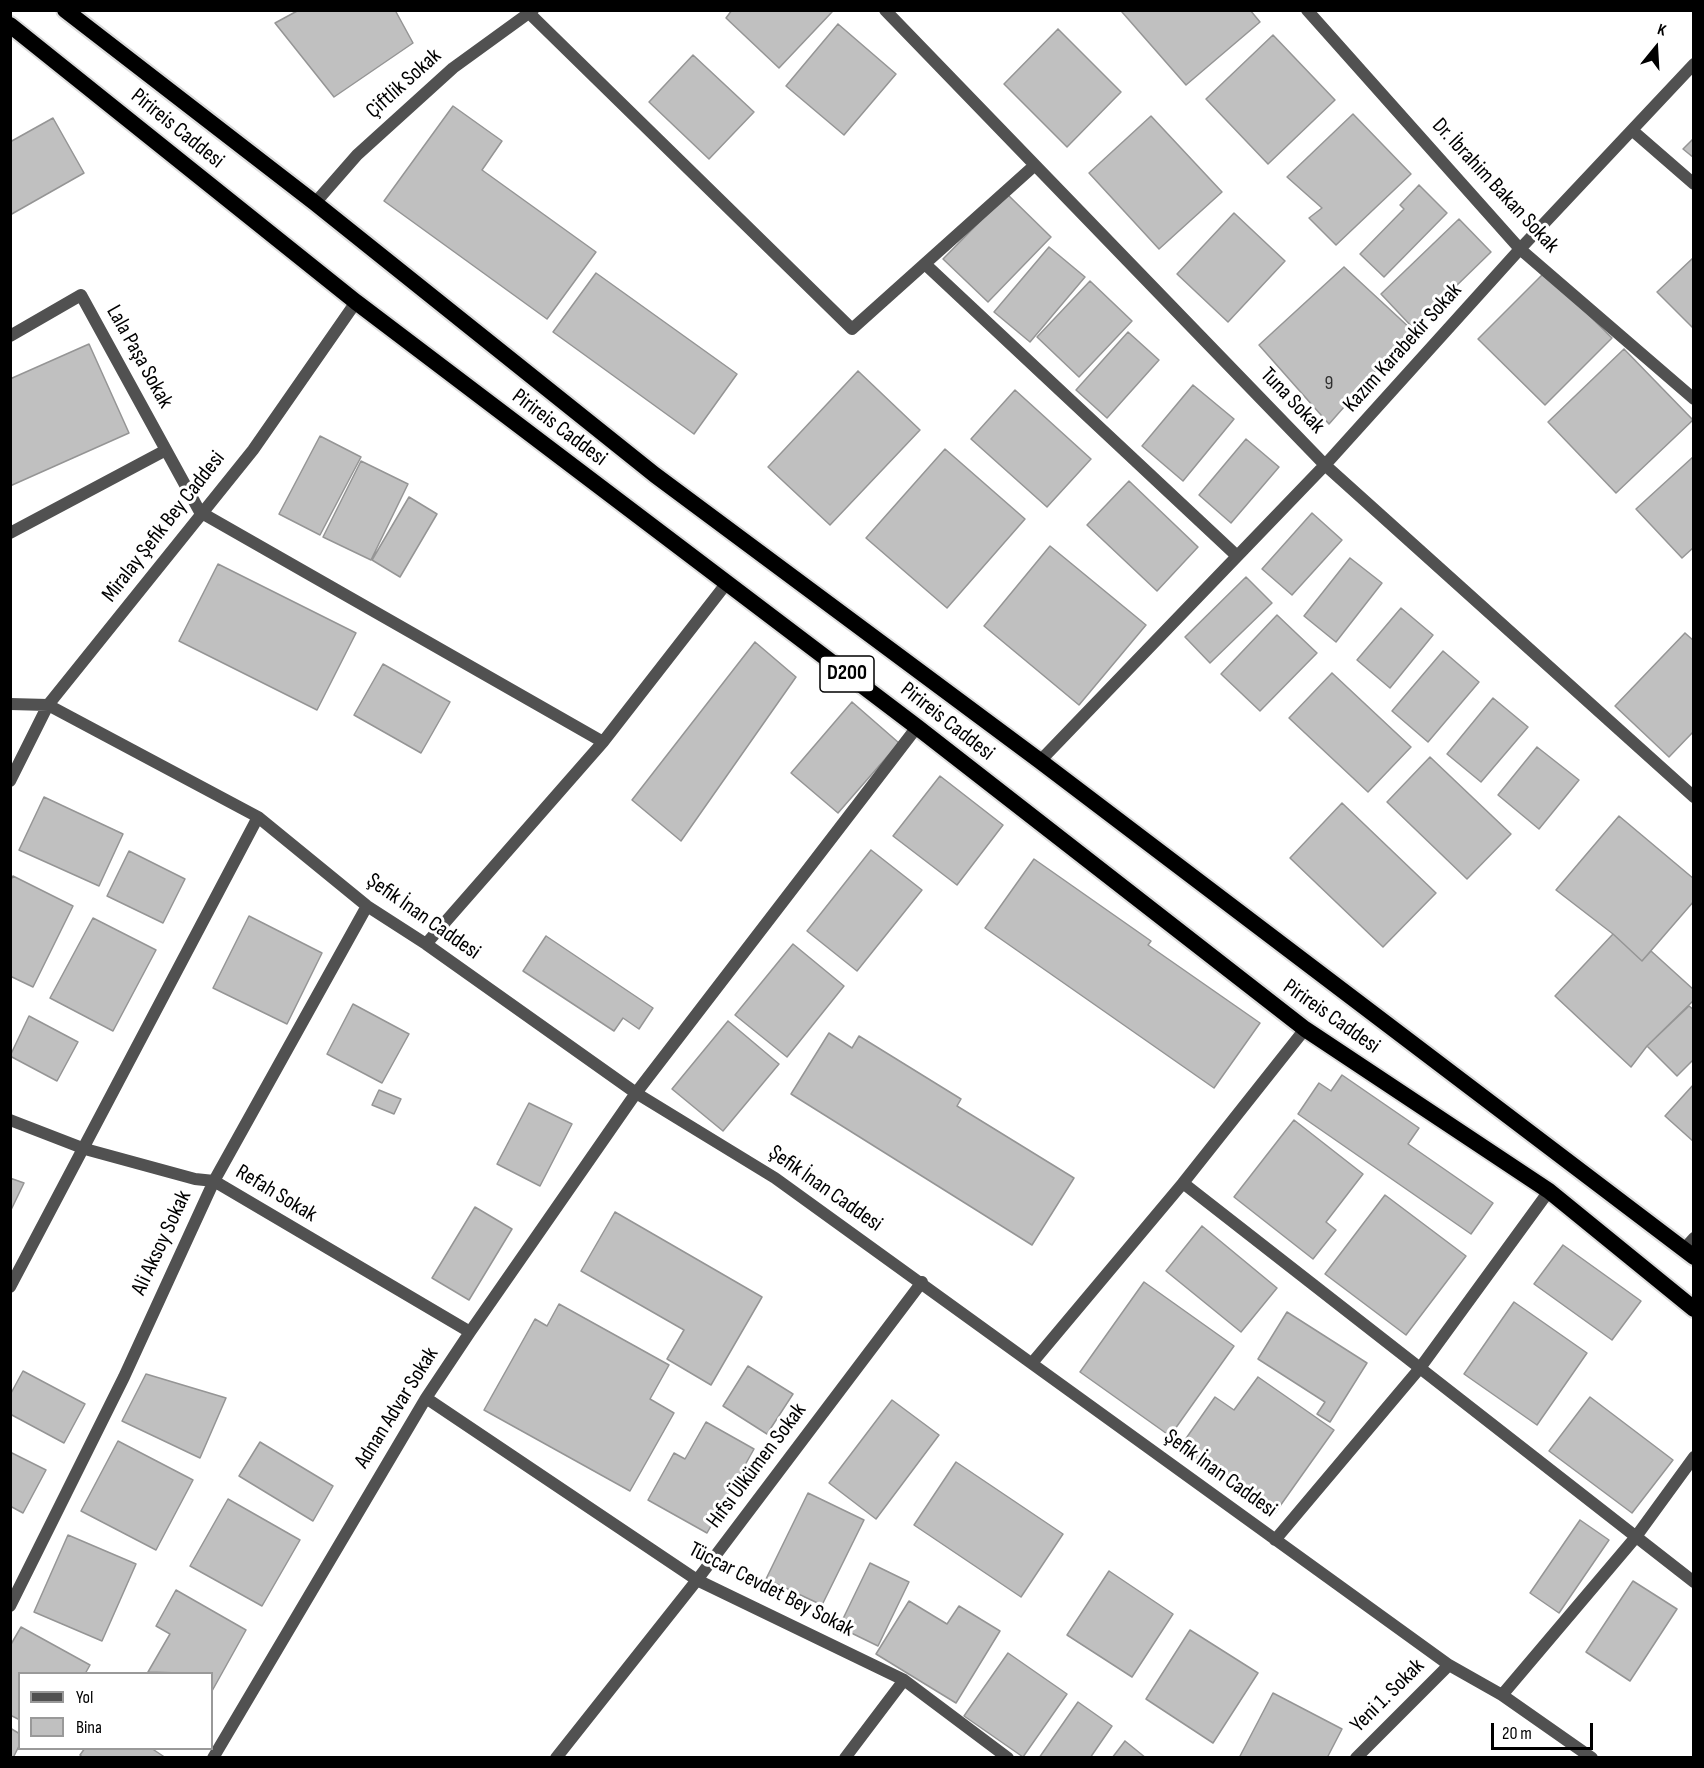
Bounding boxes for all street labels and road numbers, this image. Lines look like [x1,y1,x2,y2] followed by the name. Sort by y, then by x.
[361,43,447,125] street label: Çiftlik Sokak
[125,83,229,175] street label: Pirireis Caddesi
[1426,113,1564,259] street label: Dr. İbrahim Bakan Sokak
[1338,278,1468,418] street label: Kazım Karabekir Sokak
[100,301,178,413] street label: Lala Paşa Sokak
[1254,362,1330,440] street label: Tuna Sokak
[506,384,612,472] street label: Pirireis Caddesi
[97,446,231,608] street label: Miralay Şefik Bey Caddesi
[820,656,874,692] road number: D200
[895,677,999,767] street label: Pirireis Caddesi
[361,868,485,966] street label: Şefik İnan Caddesi
[1278,974,1384,1060] street label: Pirireis Caddesi
[763,1140,887,1238] street label: Şefik İnan Caddesi
[231,1159,321,1229] street label: Refah Sokak
[126,1187,198,1299] street label: Ali Aksoy Sokak
[349,1343,445,1473] street label: Adnan Advar Sokak
[702,1398,812,1534] street label: Hıfsı Ülkümen Sokak
[1158,1424,1282,1524] street label: Şefik İnan Caddesi
[684,1537,858,1643] street label: Tüccar Cevdet Bey Sokak
[1346,1654,1430,1738] street label: Yeni 1. Sokak

